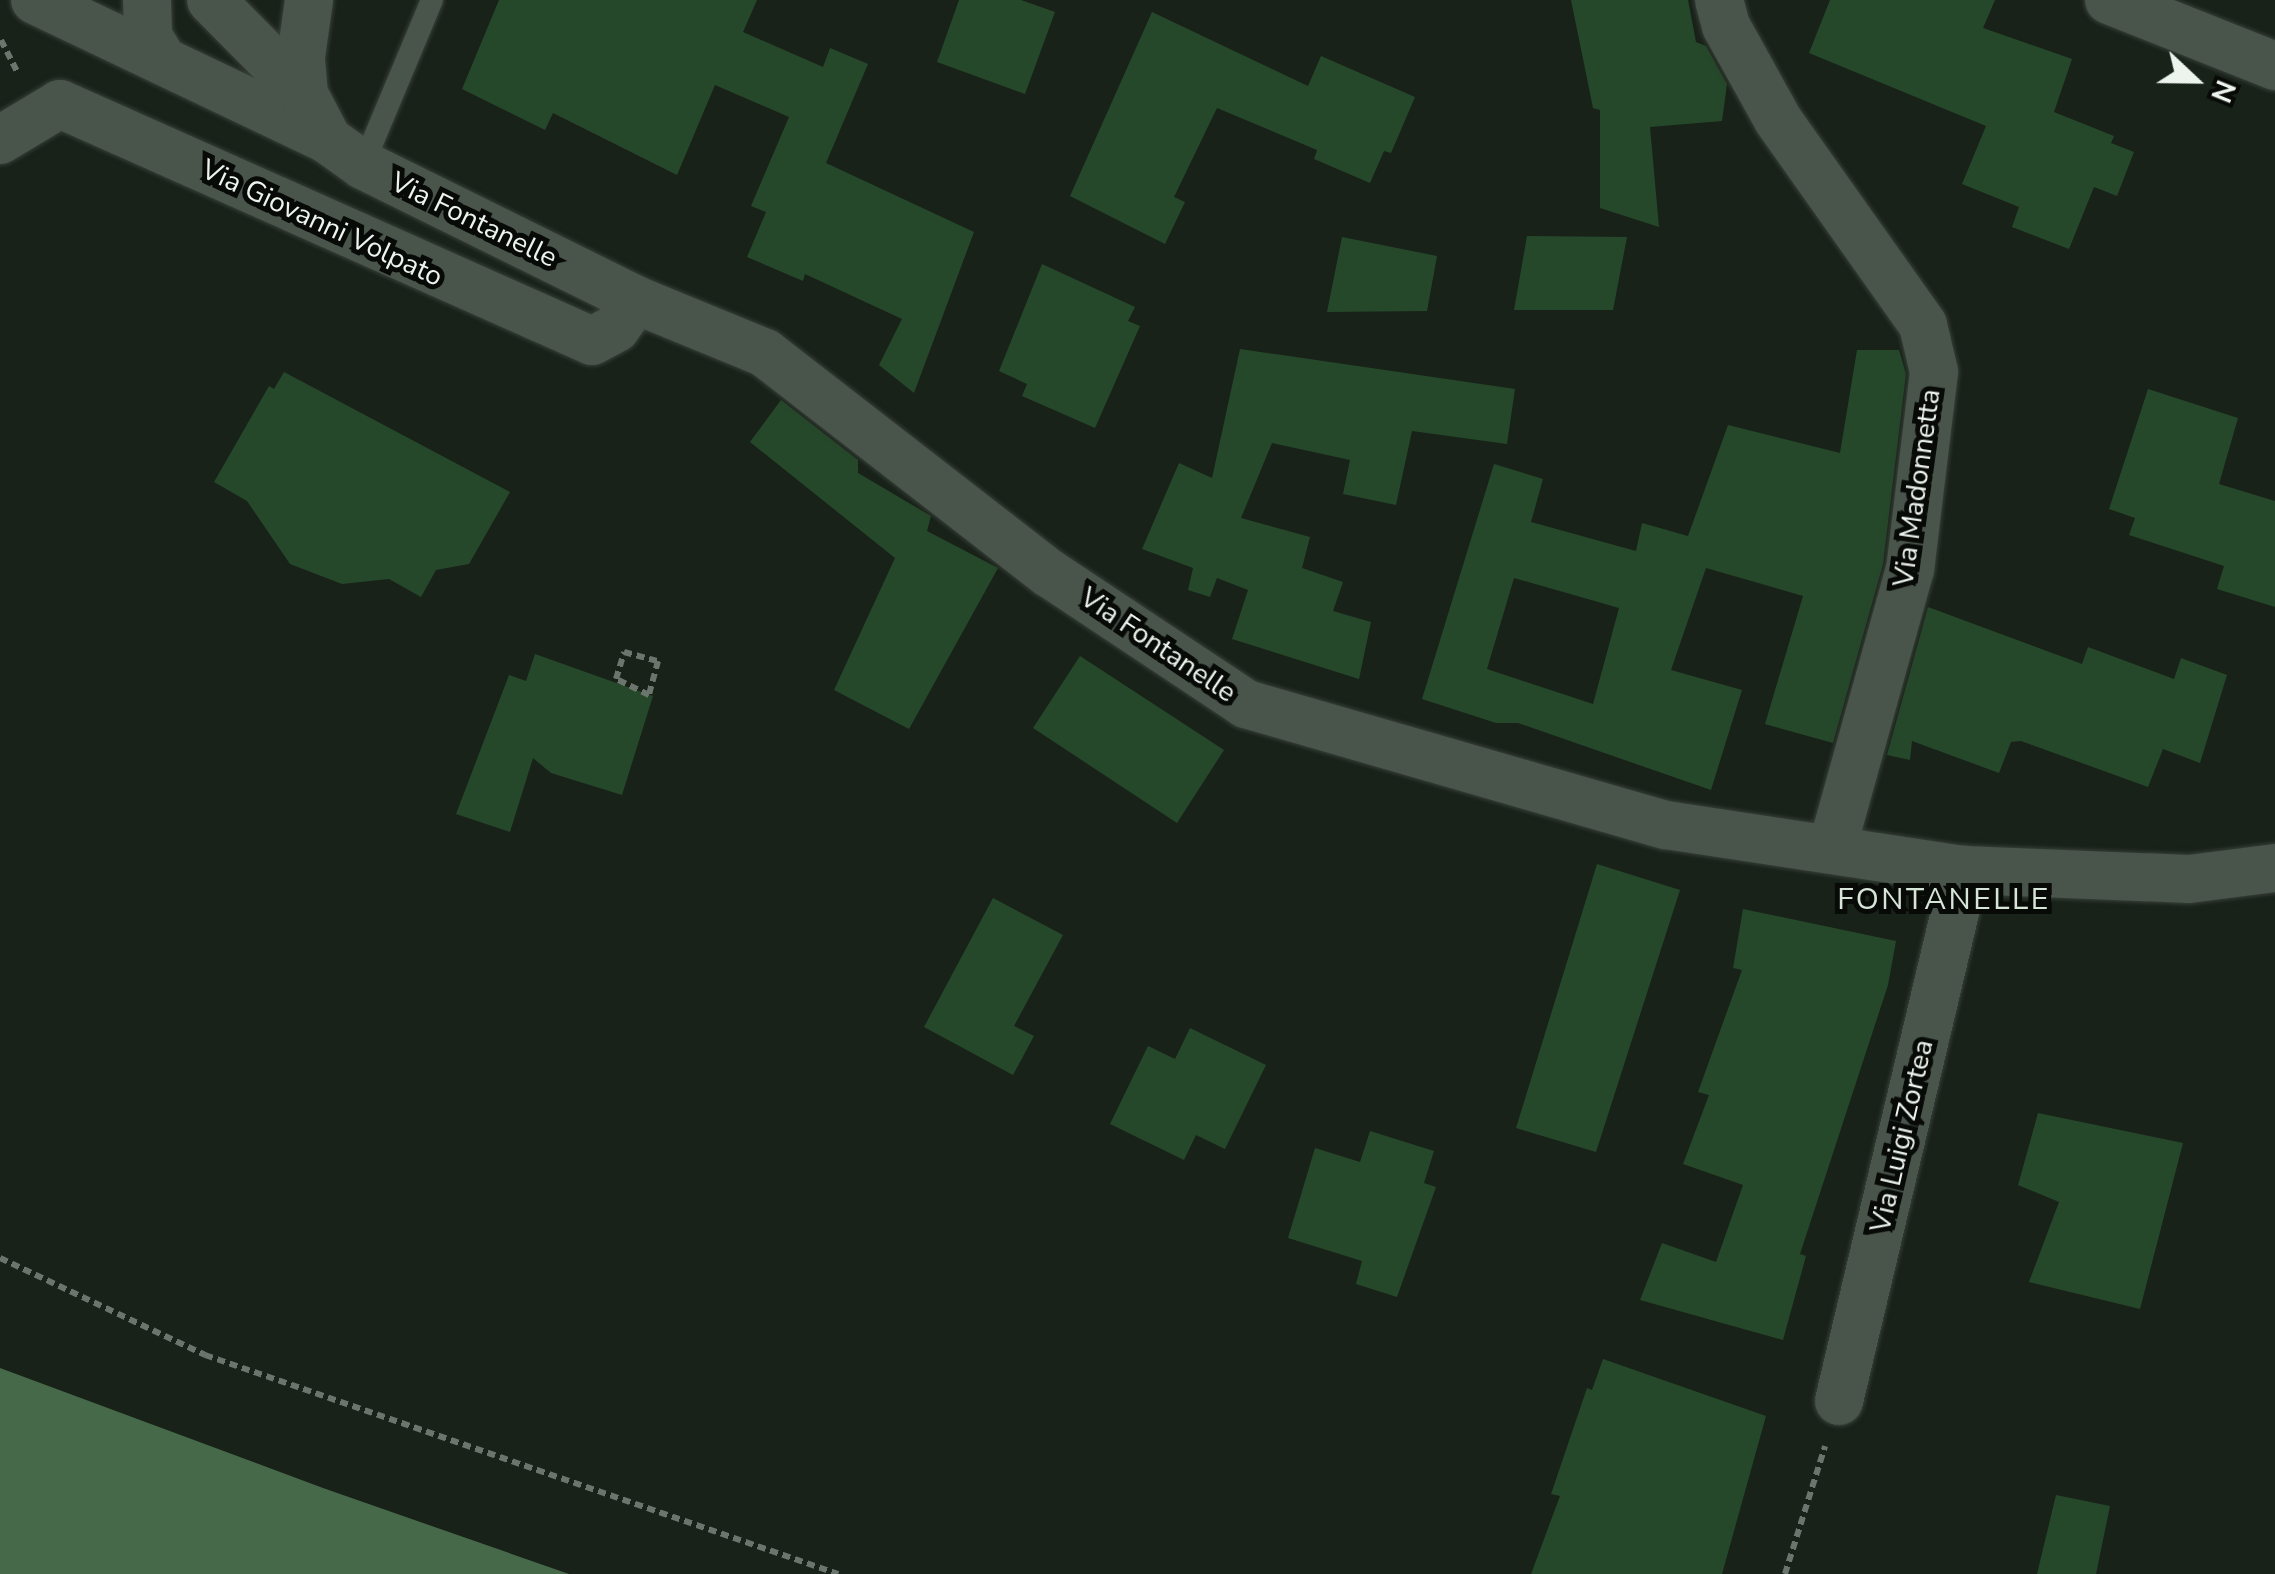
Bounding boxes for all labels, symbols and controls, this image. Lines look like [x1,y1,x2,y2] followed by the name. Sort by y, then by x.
[2145,30,2245,130] north arrow
[2201,74,2244,108] text: N
[196,152,448,294] street label: Via Giovanni Volpato
[385,165,563,275] street label: Via Fontanelle
[1886,387,1948,589] street label: Via Madonnetta
[1074,580,1242,710] street label: Via Fontanelle
[1837,882,2051,918] district label: FONTANELLE
[1863,1036,1941,1236] street label: Via Luigi Zortea

